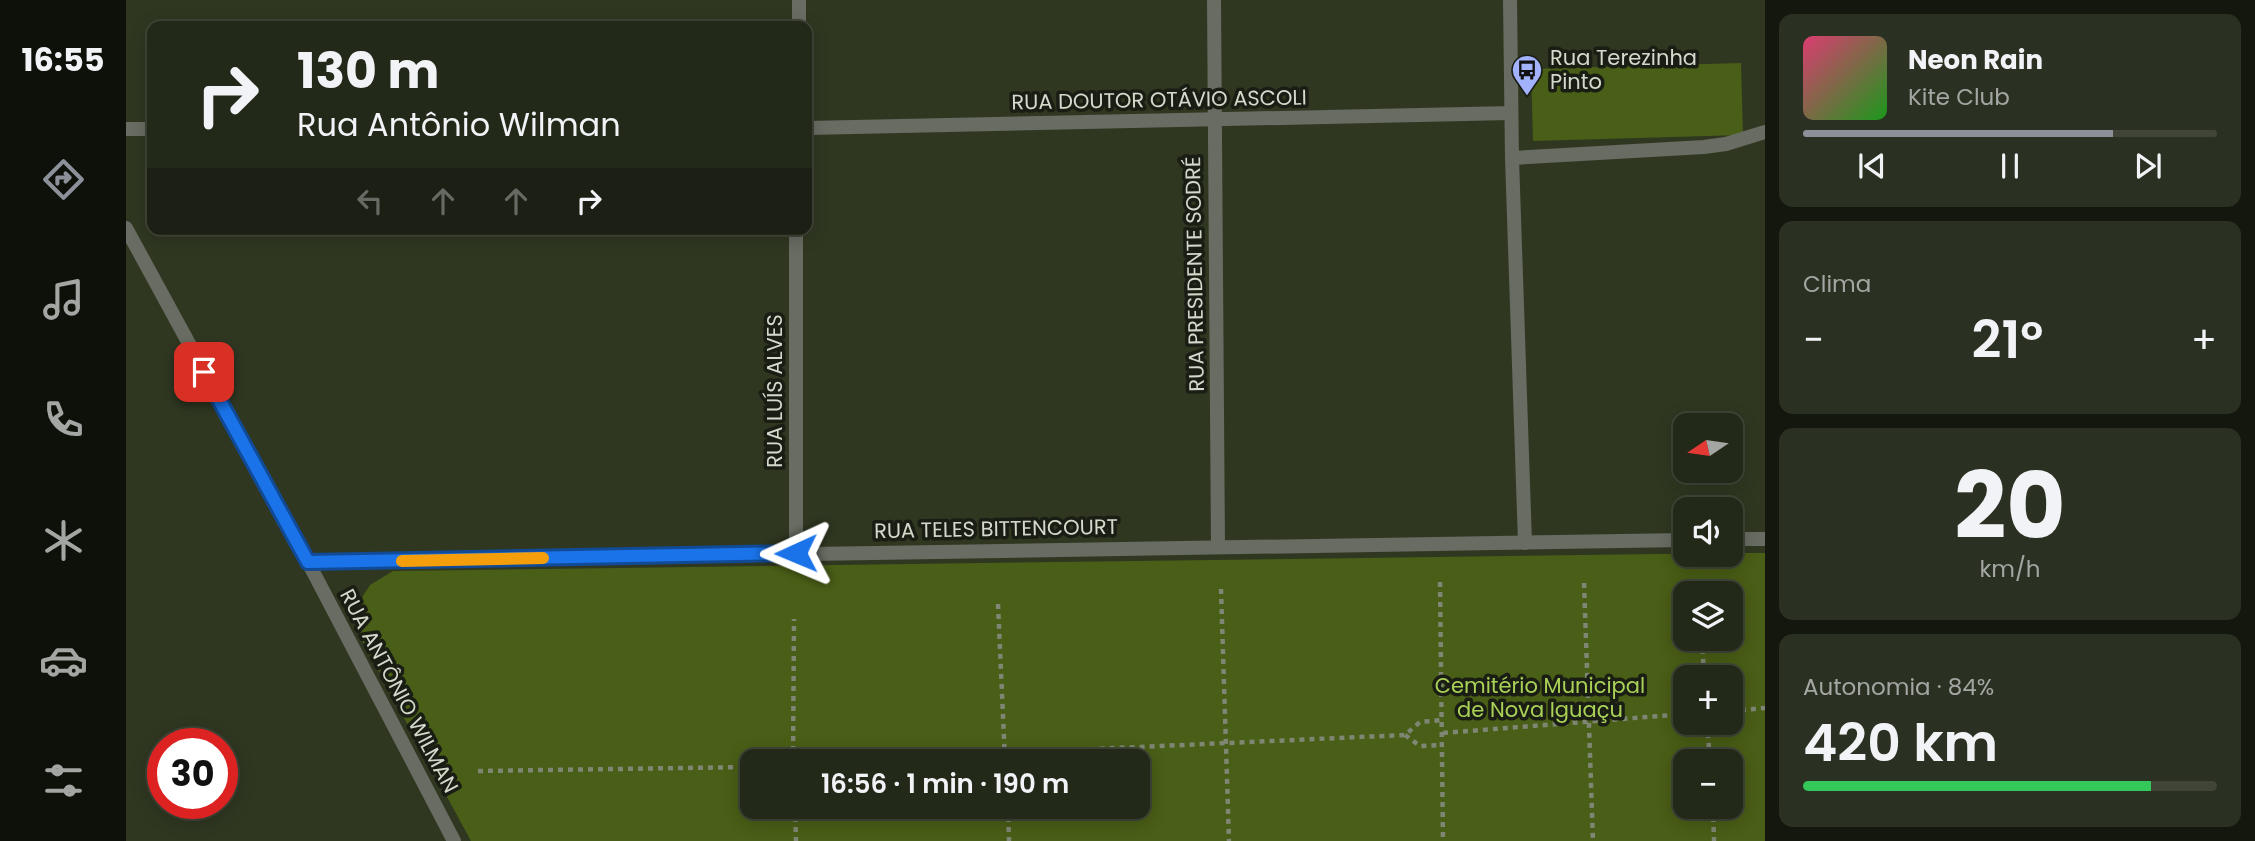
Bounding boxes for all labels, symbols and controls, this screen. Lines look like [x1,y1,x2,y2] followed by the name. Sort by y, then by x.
[21,37,105,82] text: 16:55
[297,37,439,105] text: 130 m
[1908,42,2043,78] text: Neon Rain
[1550,43,1697,96] place label: Rua Terezinha Pinto
[182,49,273,140] icon: right
[1510,53,1544,97] bus stop icon: Rua Terezinha Pinto
[1908,81,2010,113] text: Kite Club
[1011,82,1307,117] street label: RUA DOUTOR OTÁVIO ASCOLI
[297,102,621,147] text: Rua Antônio Wilman
[1853,147,1891,185] icon: previous
[1991,147,2029,185] icon: pause
[2129,147,2167,185] icon: next
[39,155,88,204] icon: directions
[1178,156,1211,392] street label: RUA PRESIDENTE SODRÉ
[351,182,389,220] icon: left
[424,182,462,220] icon: ahead
[497,182,535,220] icon: ahead
[570,182,608,220] icon: right
[1803,268,1871,300] text: Clima
[39,275,88,324] icon: music
[1972,303,2043,376] text: 21°
[1803,313,1824,366] text: −
[2191,313,2217,366] text: +
[760,314,789,468] street label: RUA LUÍS ALVES
[174,342,234,402] pin
[185,353,223,391] icon: arrive
[39,395,88,444] icon: phone
[1673,413,1743,483] north arrow
[1673,413,1743,819] map controls
[1954,442,2066,570] text: 20
[1673,497,1743,567] button: sound
[874,512,1118,545] street label: RUA TELES BITTENCOURT
[39,516,88,565] icon: climate
[759,516,833,590] position arrow
[1979,553,2041,585] text: km/h
[1673,581,1743,651] button: layers
[333,584,466,798] street label: RUA ANTÔNIO WILMAN
[39,636,88,685] icon: car
[1673,665,1743,735] button: +
[1435,671,1645,724] park label: Cemitério Municipal de Nova Iguaçu
[1803,671,1994,703] text: Autonomia · 84%
[1803,706,1998,779] text: 420 km
[147,728,238,819] speed limit sign: 30
[1673,749,1743,819] button: −
[39,756,88,805] icon: filters
[821,766,1069,802] text: 16:56 · 1 min · 190 m

